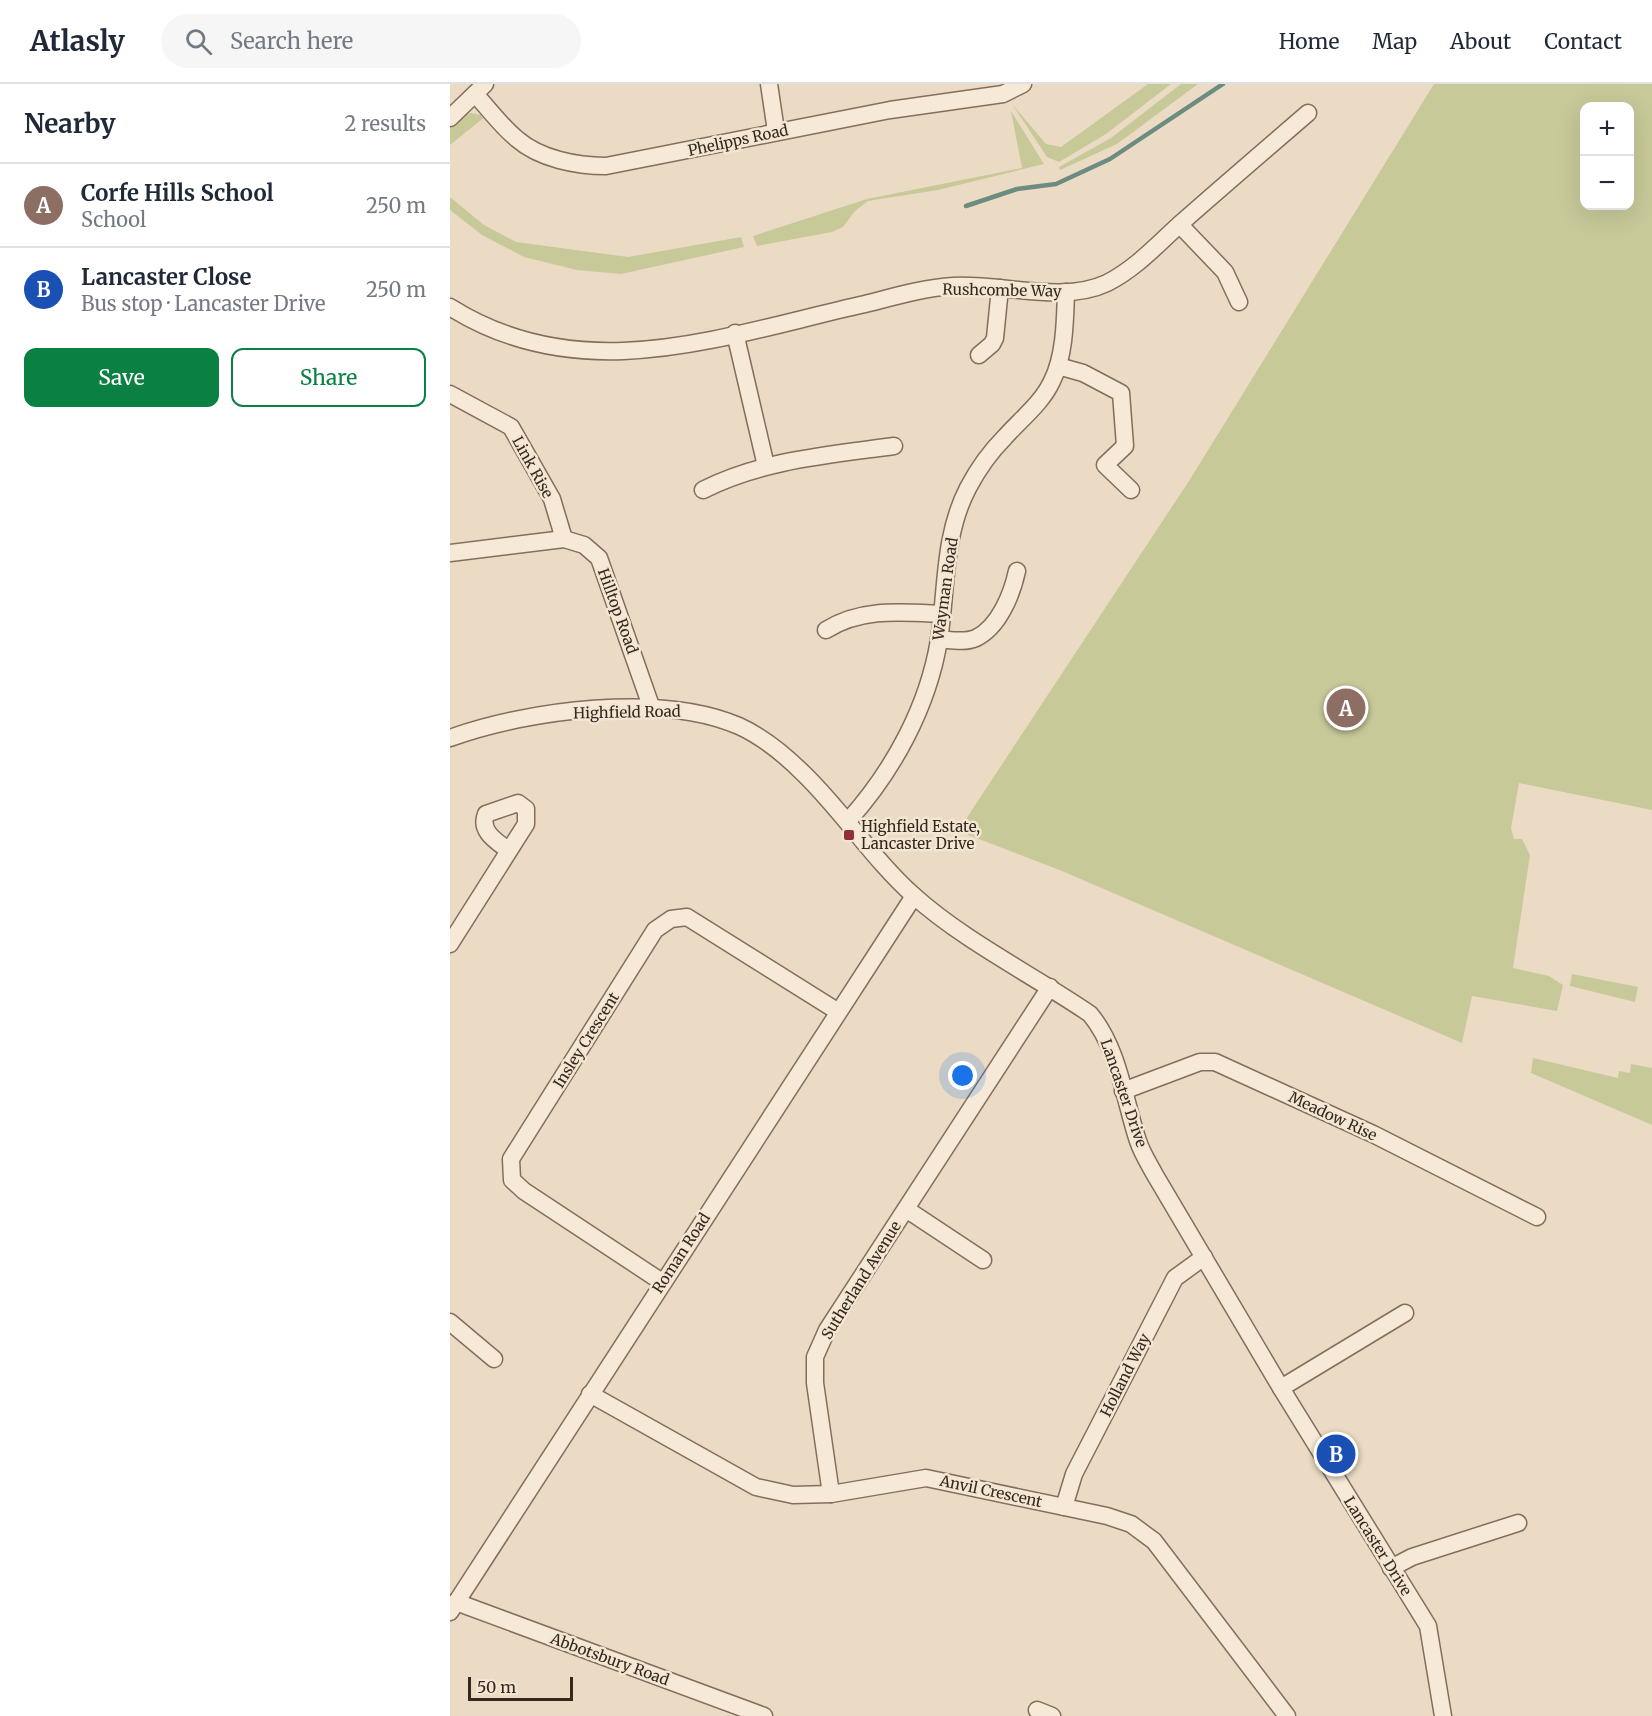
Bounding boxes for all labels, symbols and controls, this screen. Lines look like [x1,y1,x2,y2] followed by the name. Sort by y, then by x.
[161,14,581,68] search box
[30,23,125,59] text: Atlasly
[182,25,215,58] icon: search
[230,27,353,55] text: Search here
[1279,28,1339,55] text: Home
[1372,28,1417,55] text: Map
[1450,28,1511,55] text: About
[1544,28,1622,55] text: Contact
[1580,102,1634,210] map controls
[1580,102,1634,156] button: +
[24,107,116,140] text: Nearby
[344,111,426,136] text: 2 results
[686,120,790,160] street label: Phelipps Road
[1580,156,1634,210] button: −
[81,179,274,207] text: Corfe Hills School
[36,193,51,218] text: A
[366,193,426,218] text: 250 m
[81,207,146,232] text: School
[81,263,251,291] text: Lancaster Close
[37,277,50,302] text: B
[366,277,426,302] text: 250 m
[942,279,1062,301] street label: Rushcombe Way
[81,291,326,316] text: Bus stop · Lancaster Drive
[24,348,219,407] button: Save
[231,348,426,407] button: Share
[508,433,558,501] street label: Link Rise
[928,536,962,643] street label: Wayman Road
[594,566,642,656] street label: Hilltop Road
[1326,686,1366,730] pin: A
[573,702,681,722] street label: Highfield Road
[861,817,980,853] place label: Highfield Estate, Lancaster Drive
[842,828,856,842] marker: Highfield Estate, Lancaster Drive
[549,988,623,1091] street label: Insley Crescent
[1097,1036,1151,1150] street label: Lancaster Drive
[948,1061,977,1090] your location
[1286,1087,1380,1145] street label: Meadow Rise
[648,1209,714,1297] street label: Roman Road
[817,1217,905,1343] street label: Sutherland Avenue
[1096,1330,1154,1420] street label: Holland Way
[1316,1432,1356,1476] pin: B
[937,1471,1044,1511] street label: Anvil Crescent
[1340,1493,1416,1599] street label: Lancaster Drive
[547,1628,672,1689] street label: Abbotsbury Road
[468,1674,573,1702] scale bar
[477,1677,516,1697] text: 50 m

